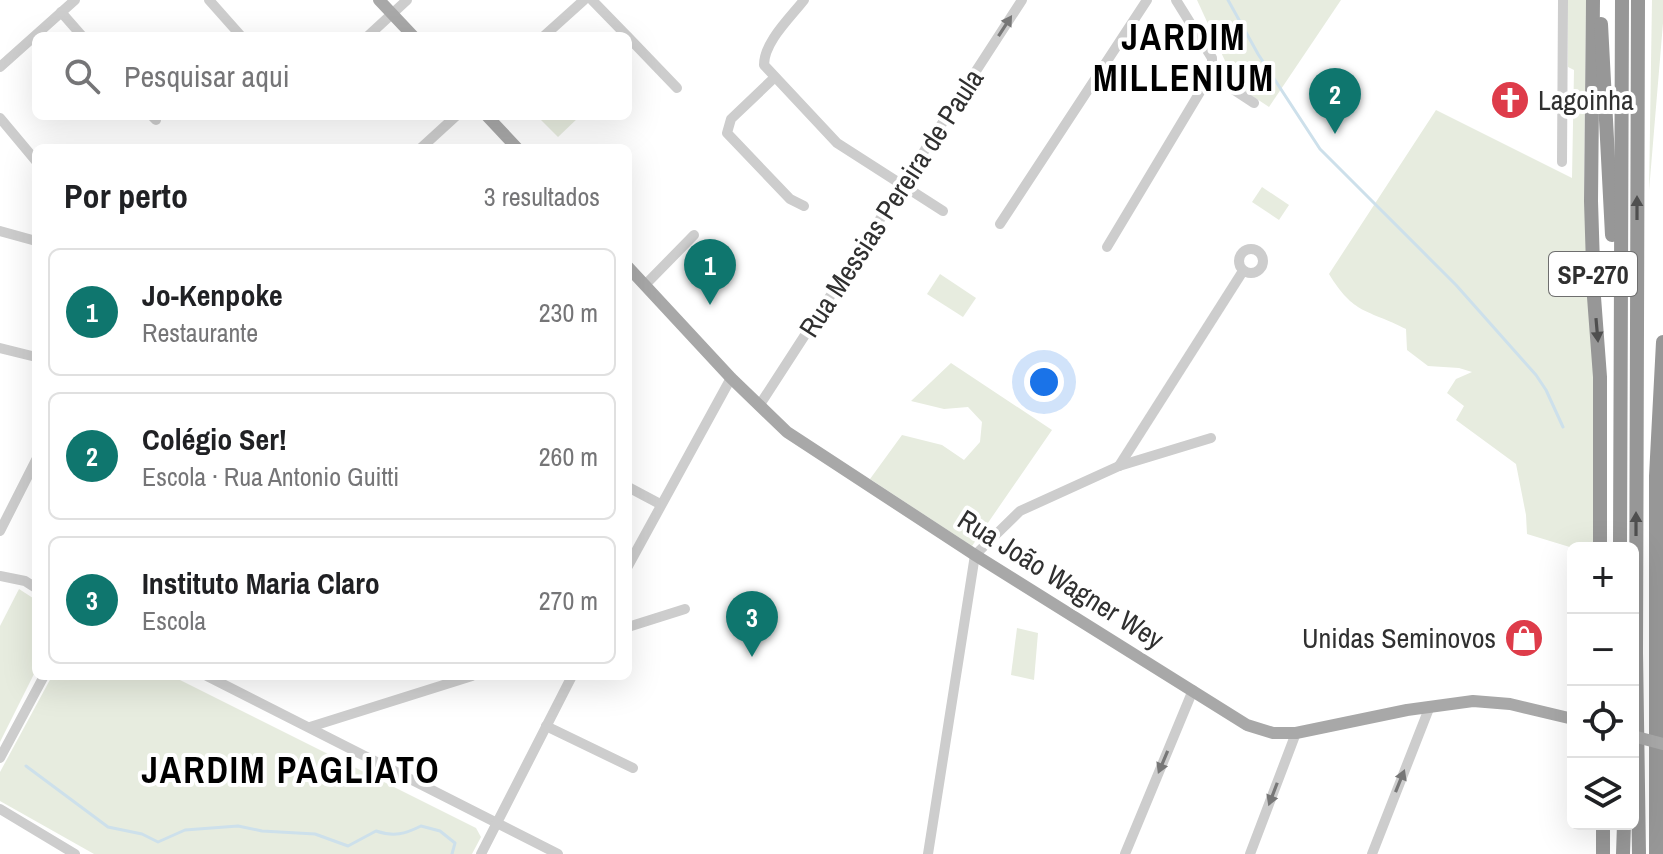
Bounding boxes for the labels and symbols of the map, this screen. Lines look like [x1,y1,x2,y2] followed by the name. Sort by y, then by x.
[1093,13,1275,102] district label: JARDIM MILLENIUM
[997,15,1012,37] one-way arrow
[790,61,992,344] street label: Rua Messias Pereira de Paula
[1309,68,1361,134] pin: 2
[1489,79,1531,121] church icon: Lagoinha
[1538,81,1634,119] place label: Lagoinha
[1631,195,1643,220] one-way arrow
[684,239,736,305] pin: 1
[1549,252,1637,296] road number: SP-270
[1591,318,1604,343] one-way arrow
[1024,362,1064,402] your location
[951,500,1172,658] street label: Rua João Wagner Wey
[1630,511,1642,536] one-way arrow
[726,591,778,657] pin: 3
[1503,617,1545,659] shop icon: Unidas Seminovos
[1302,619,1496,657] place label: Unidas Seminovos
[141,746,441,794] district label: JARDIM PAGLIATO
[1156,750,1169,774] one-way arrow
[1394,769,1407,793] one-way arrow
[1266,782,1279,806] one-way arrow

